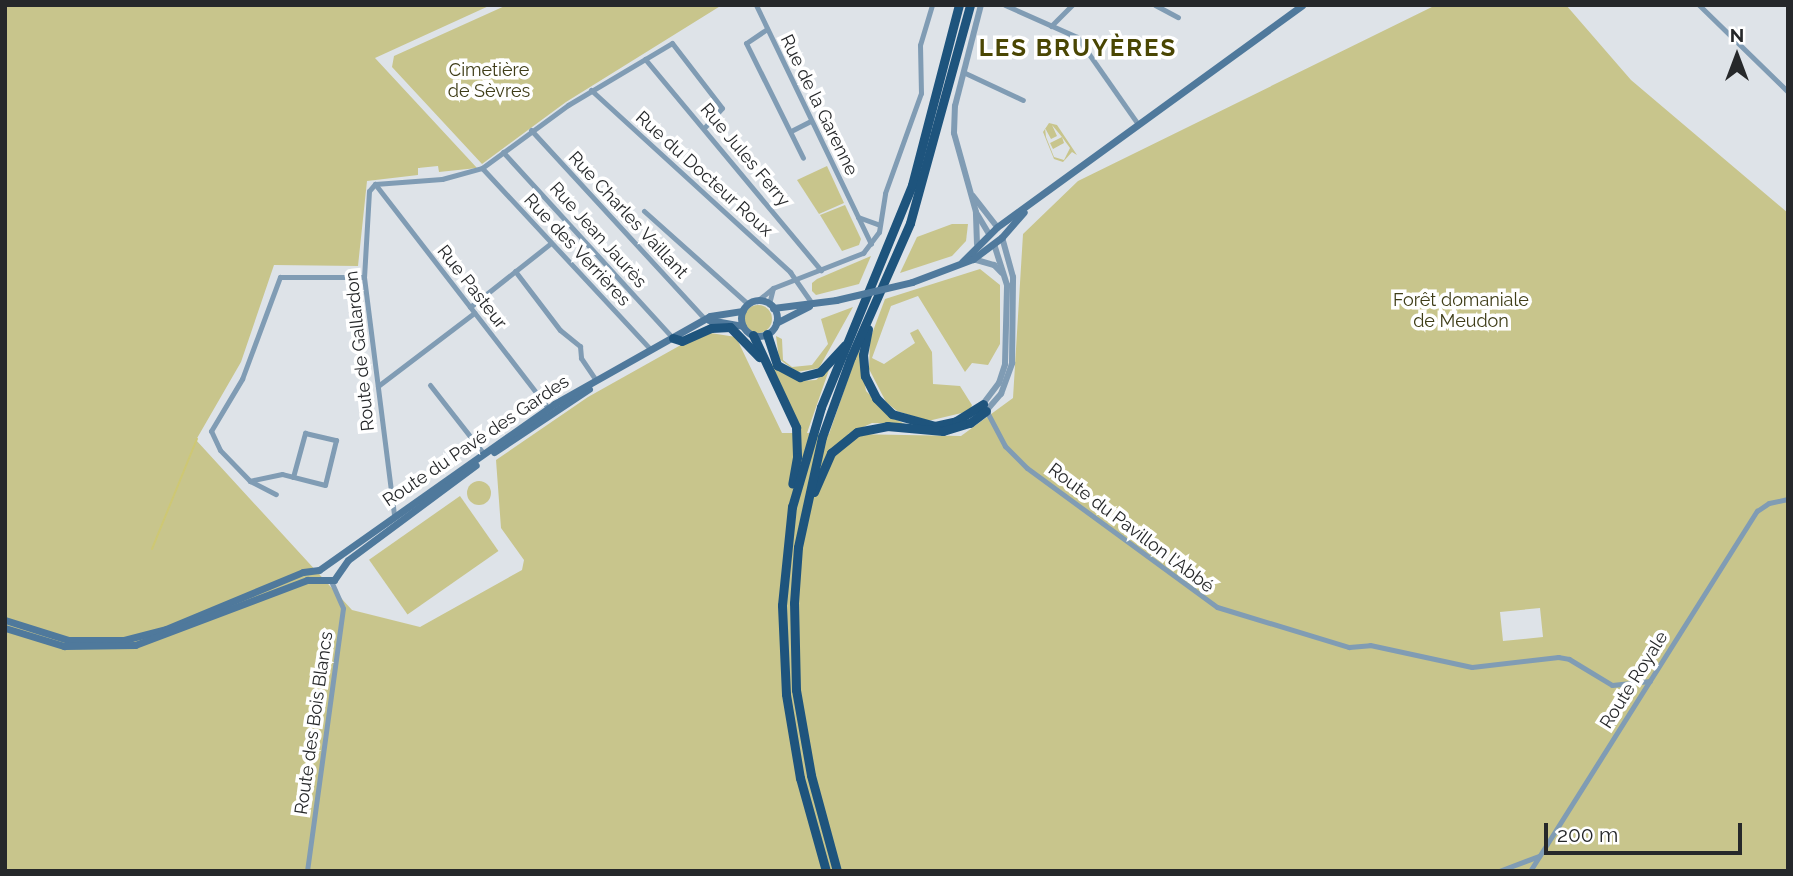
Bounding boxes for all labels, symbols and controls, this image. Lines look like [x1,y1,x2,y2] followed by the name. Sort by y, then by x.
[1702,21,1772,91] north arrow
[1730,24,1744,46] text: N
[776,31,862,179] street label: Rue de la Garenne
[980,34,1176,62] district label: LES BRUYÈRES
[448,60,530,102] park label: Cimetière de Sèvres
[695,99,795,211] street label: Rue Jules Ferry
[631,107,777,241] street label: Rue du Docteur Roux
[563,147,693,283] street label: Rue Charles Vaillant
[545,177,651,293] street label: Rue Jean Jaurès
[519,189,635,311] street label: Rue des Verrières
[433,241,511,333] street label: Rue Pasteur
[341,270,379,432] street label: Route de Gallardon
[1393,290,1529,332] park label: Forêt domaniale de Meudon
[379,371,573,511] street label: Route du Pavé des Gardes
[1044,459,1218,597] street label: Route du Pavillon l'Abbé
[1596,627,1672,733] street label: Route Royale
[290,630,338,816] street label: Route des Bois Blancs
[1548,810,1746,854] scale bar
[1557,822,1618,847] text: 200 m

